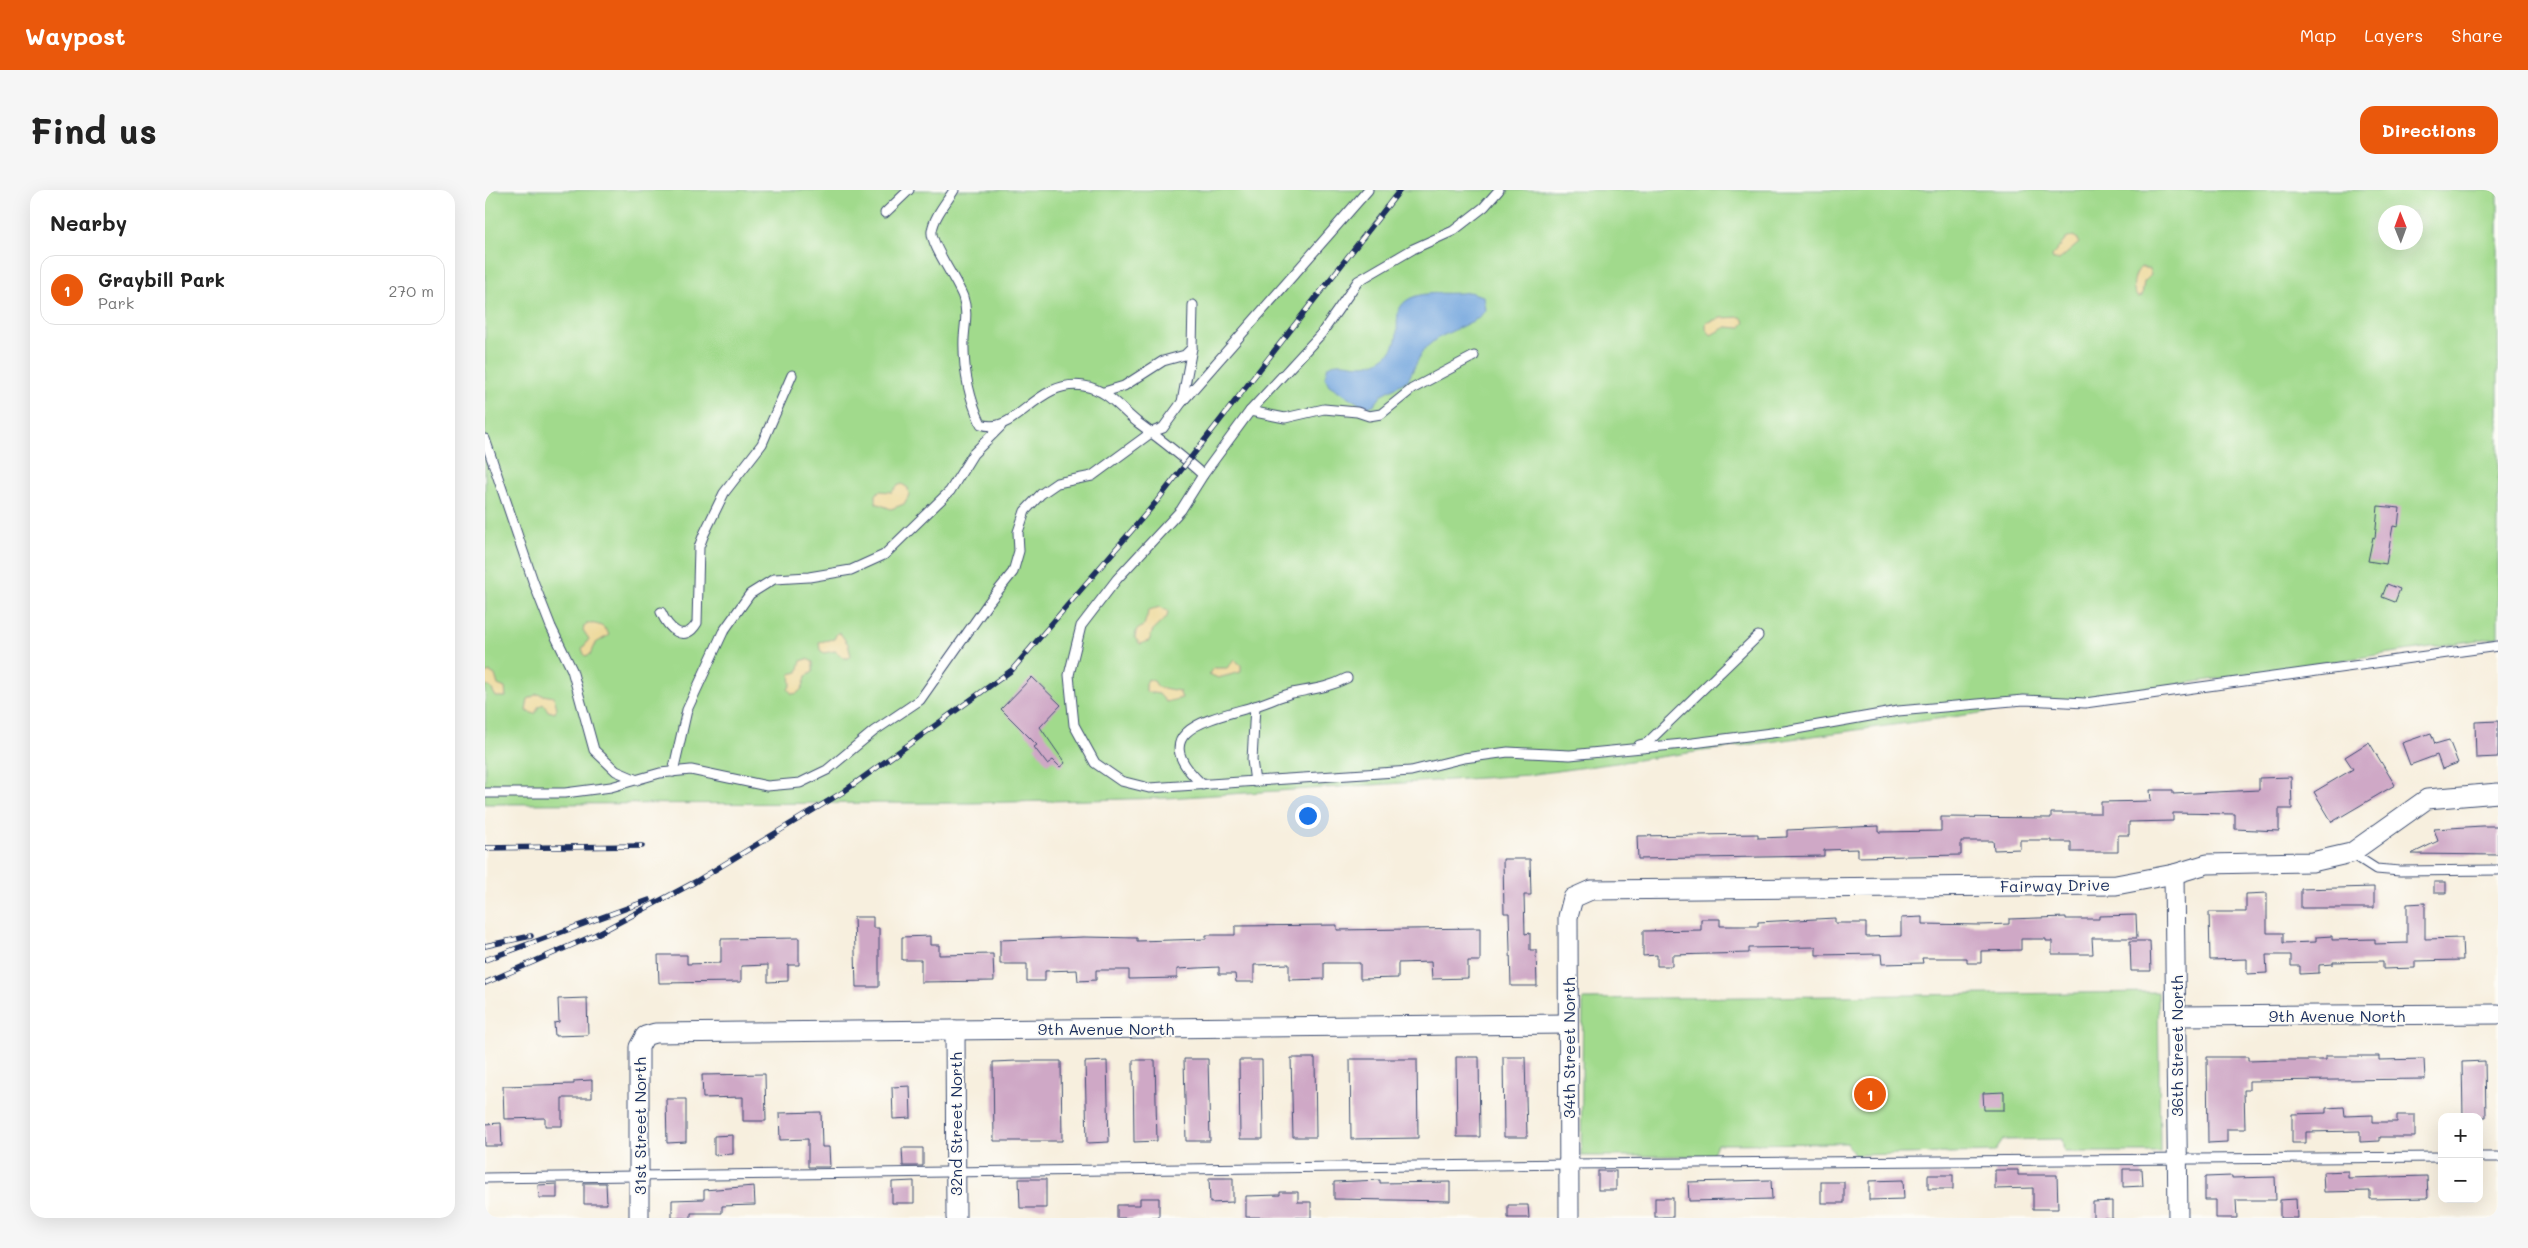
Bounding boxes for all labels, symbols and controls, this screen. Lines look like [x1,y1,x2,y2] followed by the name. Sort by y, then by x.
[25,20,126,51] text: Waypost
[2300,23,2336,47] text: Map
[2364,23,2423,47] text: Layers
[2451,23,2503,47] text: Share
[2360,106,2498,154] button: Directions
[30,107,157,153] text: Find us
[2378,205,2423,250] north arrow
[50,209,127,236] text: Nearby
[98,267,225,292] text: Graybill Park
[63,280,71,301] text: 1
[388,280,434,301] text: 270 m
[98,292,134,313] text: Park
[1295,803,1321,829] your location
[2000,874,2110,896] street label: Fairway Drive
[2166,975,2187,1117] street label: 36th Street North
[1558,977,1579,1119] street label: 34th Street North
[2269,1005,2405,1026] street label: 9th Avenue North
[1038,1018,1174,1039] street label: 9th Avenue North
[945,1052,966,1196] street label: 32nd Street North
[629,1057,650,1195] street label: 31st Street North
[1854,1075,1886,1113] pin: 1
[2438,1113,2483,1203] map controls
[2438,1113,2483,1158] button: +
[2438,1158,2483,1203] button: −

